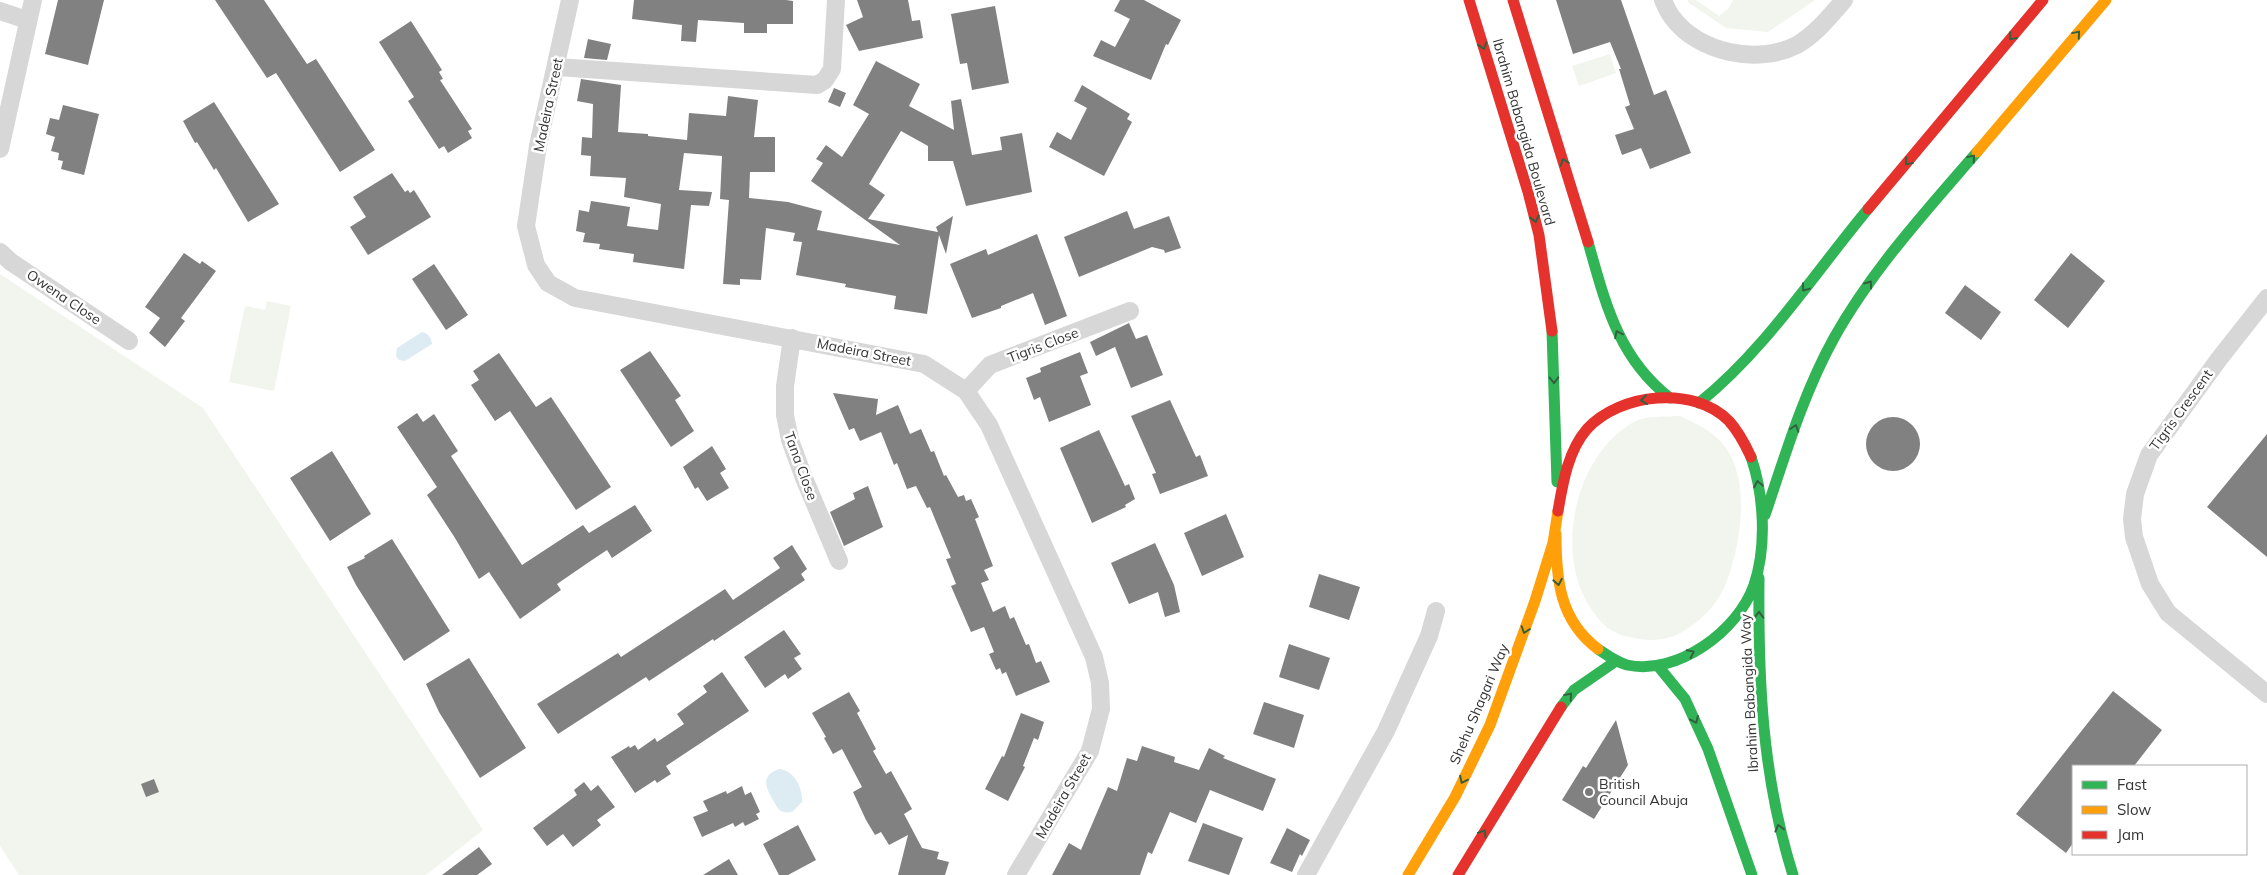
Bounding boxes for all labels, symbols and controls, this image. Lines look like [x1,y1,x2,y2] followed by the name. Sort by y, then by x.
[2071,31,2079,40] one-way arrow
[2009,32,2018,41] one-way arrow
[1489,36,1559,228] street label: Ibrahim Babangida Boulevard
[1478,42,1488,50] one-way arrow
[529,56,567,154] street label: Madeira Street
[1966,155,1974,164] one-way arrow
[1905,156,1913,165] one-way arrow
[1560,158,1570,167] one-way arrow
[1529,215,1539,223] one-way arrow
[23,265,105,329] street label: Owena Close
[1863,280,1872,290] one-way arrow
[1802,282,1811,292] one-way arrow
[1005,323,1081,367] street label: Tigris Close
[1614,330,1624,339] one-way arrow
[815,334,913,370] street label: Madeira Street
[2146,366,2217,454] street label: Tigris Crescent
[1549,376,1559,384] one-way arrow
[1639,394,1647,405] one-way arrow
[1790,424,1800,432] one-way arrow
[780,429,822,503] street label: Tana Close
[1754,479,1764,488] one-way arrow
[1552,578,1562,587] one-way arrow
[1754,611,1764,618] one-way arrow
[1736,613,1762,773] street label: Ibrahim Babangida Way
[1521,626,1531,634] one-way arrow
[1445,640,1513,767] street label: Shehu Shagari Way
[1685,649,1694,659] one-way arrow
[1564,693,1572,702] one-way arrow
[1689,715,1699,724] one-way arrow
[1031,750,1095,842] street label: Madeira Street
[2072,765,2247,855] legend
[1459,775,1469,784] one-way arrow
[1599,775,1688,809] place label: British Council Abuja
[2117,775,2147,794] text: Fast
[1583,786,1595,798] marker: British Council Abuja
[2117,800,2151,819] text: Slow
[1774,824,1785,833] one-way arrow
[2117,825,2144,844] text: Jam
[1477,830,1486,839] one-way arrow

